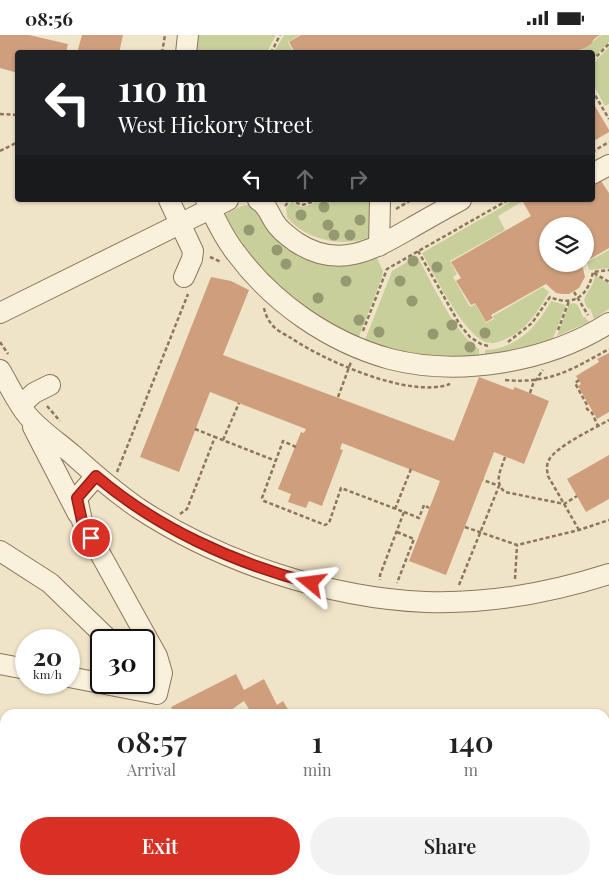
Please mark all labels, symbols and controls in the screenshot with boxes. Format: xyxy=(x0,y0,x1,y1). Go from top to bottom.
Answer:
text: 08:56 xyxy=(25,5,73,31)
text: 110 m xyxy=(118,64,207,111)
icon: left xyxy=(35,70,100,135)
text: West Hickory Street xyxy=(118,109,312,139)
icon: left xyxy=(238,165,266,193)
icon: ahead xyxy=(291,165,319,193)
icon: right xyxy=(344,165,372,193)
map controls xyxy=(539,217,594,272)
button: layers xyxy=(539,217,594,272)
pin xyxy=(70,517,112,559)
icon: arrive xyxy=(77,524,105,552)
position arrow xyxy=(284,556,336,608)
speed limit sign: 30 xyxy=(90,629,155,694)
text: 20 xyxy=(33,639,62,672)
text: km/h xyxy=(33,666,62,682)
text: 08:57 xyxy=(116,721,187,761)
text: 1 xyxy=(312,721,323,761)
text: 140 xyxy=(448,721,494,761)
text: Arrival xyxy=(127,759,176,780)
text: min xyxy=(303,759,332,780)
text: m xyxy=(464,759,478,780)
button: Exit xyxy=(20,817,300,875)
button: Share xyxy=(310,817,590,875)

